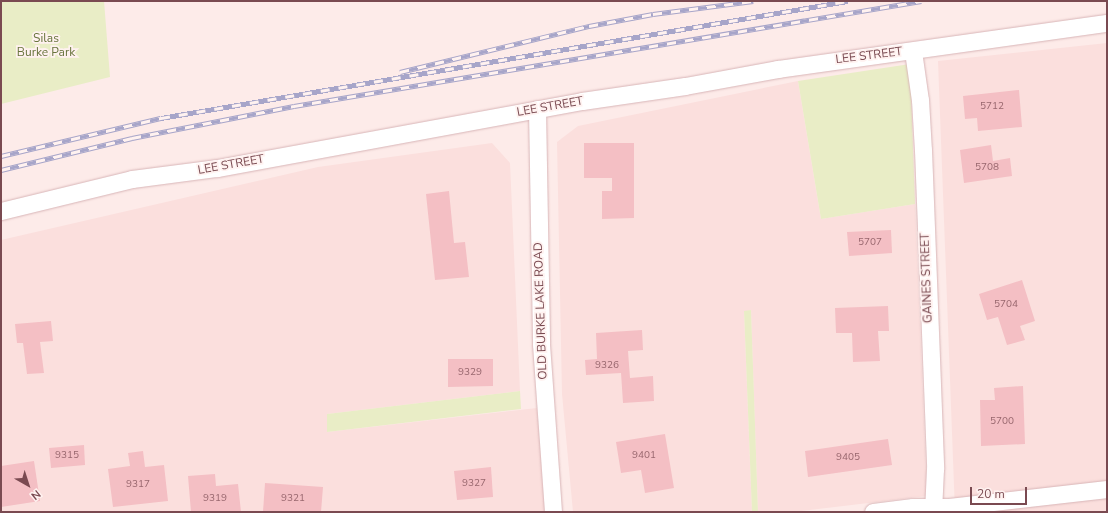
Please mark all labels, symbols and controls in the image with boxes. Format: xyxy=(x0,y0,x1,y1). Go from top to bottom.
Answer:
park label: Silas Burke Park xyxy=(17,32,75,60)
street label: LEE STREET xyxy=(835,45,903,67)
street label: LEE STREET xyxy=(516,94,584,120)
house number: 5712 xyxy=(980,101,1004,113)
street label: LEE STREET xyxy=(197,152,265,178)
house number: 5708 xyxy=(975,162,999,174)
street label: GAINES STREET xyxy=(918,233,936,323)
house number: 5707 xyxy=(858,237,882,249)
street label: OLD BURKE LAKE ROAD xyxy=(531,242,551,380)
house number: 5704 xyxy=(994,299,1018,311)
house number: 9326 xyxy=(595,360,619,372)
house number: 9329 xyxy=(458,367,482,379)
house number: 5700 xyxy=(990,416,1014,428)
house number: 9315 xyxy=(55,450,79,462)
house number: 9401 xyxy=(632,450,656,462)
house number: 9405 xyxy=(836,452,860,464)
north arrow xyxy=(8,465,48,505)
house number: 9327 xyxy=(462,478,486,490)
house number: 9317 xyxy=(126,479,150,491)
scale bar xyxy=(972,479,1029,505)
text: N xyxy=(28,486,44,503)
text: 20 m xyxy=(977,486,1005,502)
house number: 9319 xyxy=(203,493,227,505)
house number: 9321 xyxy=(281,493,305,505)

